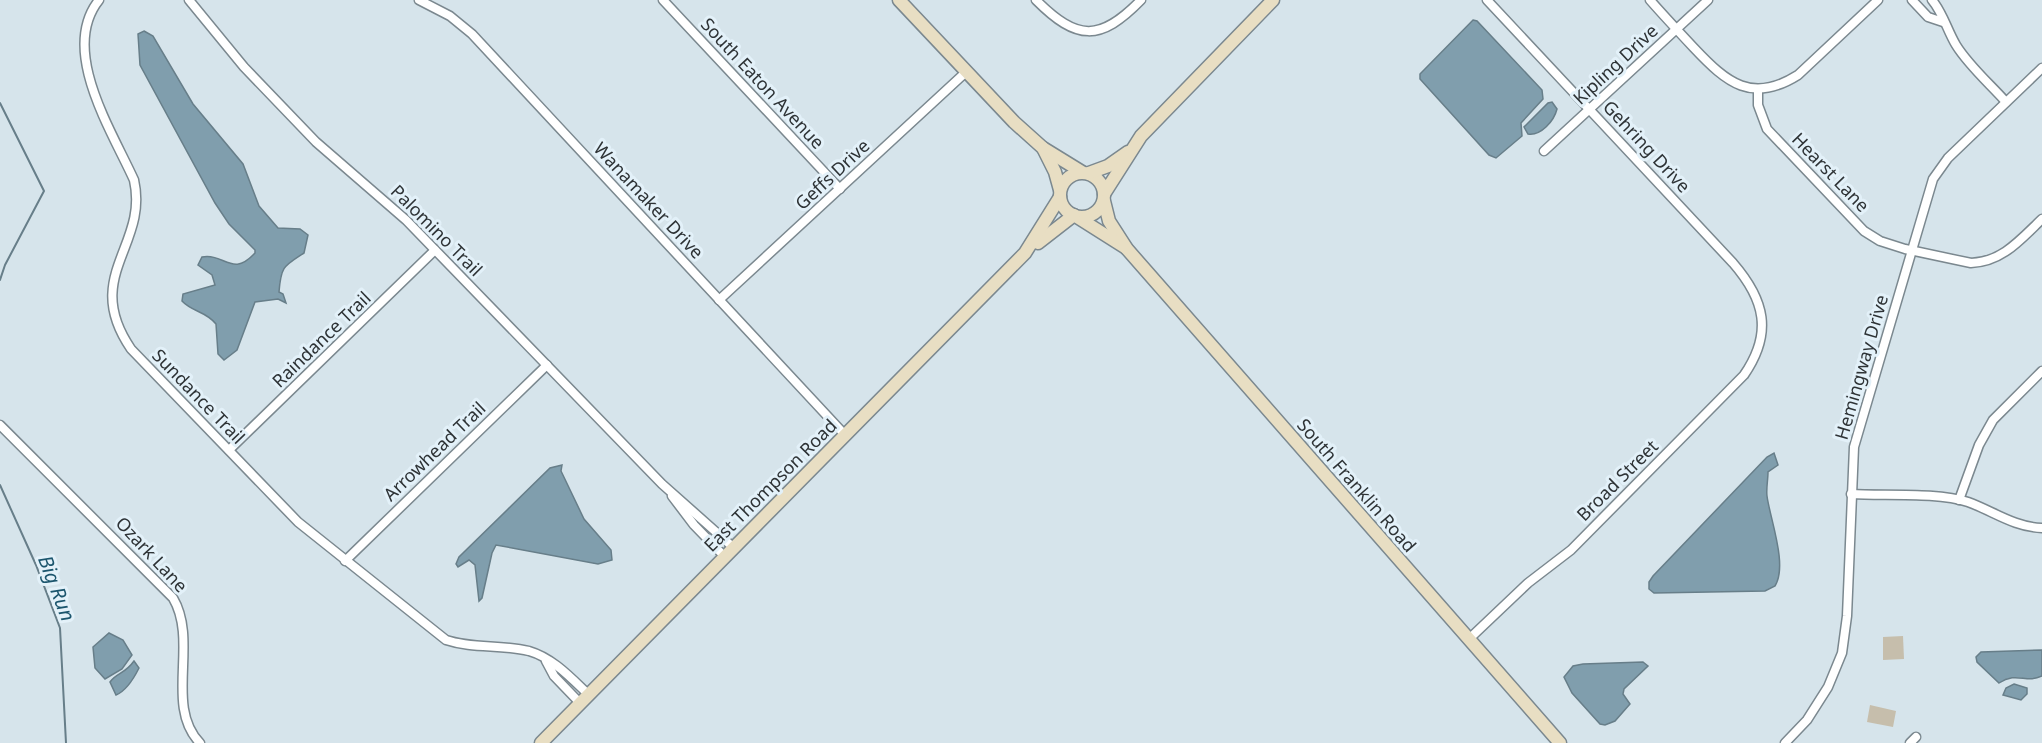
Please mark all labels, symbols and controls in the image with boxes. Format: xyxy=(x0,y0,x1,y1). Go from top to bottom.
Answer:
street label: South Eaton Avenue xyxy=(696,12,830,154)
street label: Kipling Drive xyxy=(1567,19,1663,109)
street label: Gehring Drive xyxy=(1598,95,1696,197)
street label: Hearst Lane xyxy=(1787,127,1875,217)
street label: Geffs Drive xyxy=(790,133,874,215)
street label: Wanamaker Drive xyxy=(589,137,709,263)
street label: Palomino Trail xyxy=(386,179,488,281)
street label: Raindance Trail xyxy=(266,286,376,392)
street label: Hemingway Drive xyxy=(1829,292,1893,442)
street label: Sundance Trail xyxy=(147,343,251,449)
street label: Arrowhead Trail xyxy=(378,396,490,506)
street label: East Thompson Road xyxy=(698,413,842,557)
street label: South Franklin Road xyxy=(1292,413,1422,557)
street label: Broad Street xyxy=(1571,434,1663,526)
street label: Ozark Lane xyxy=(111,511,193,597)
water label: Big Run xyxy=(32,551,82,625)

